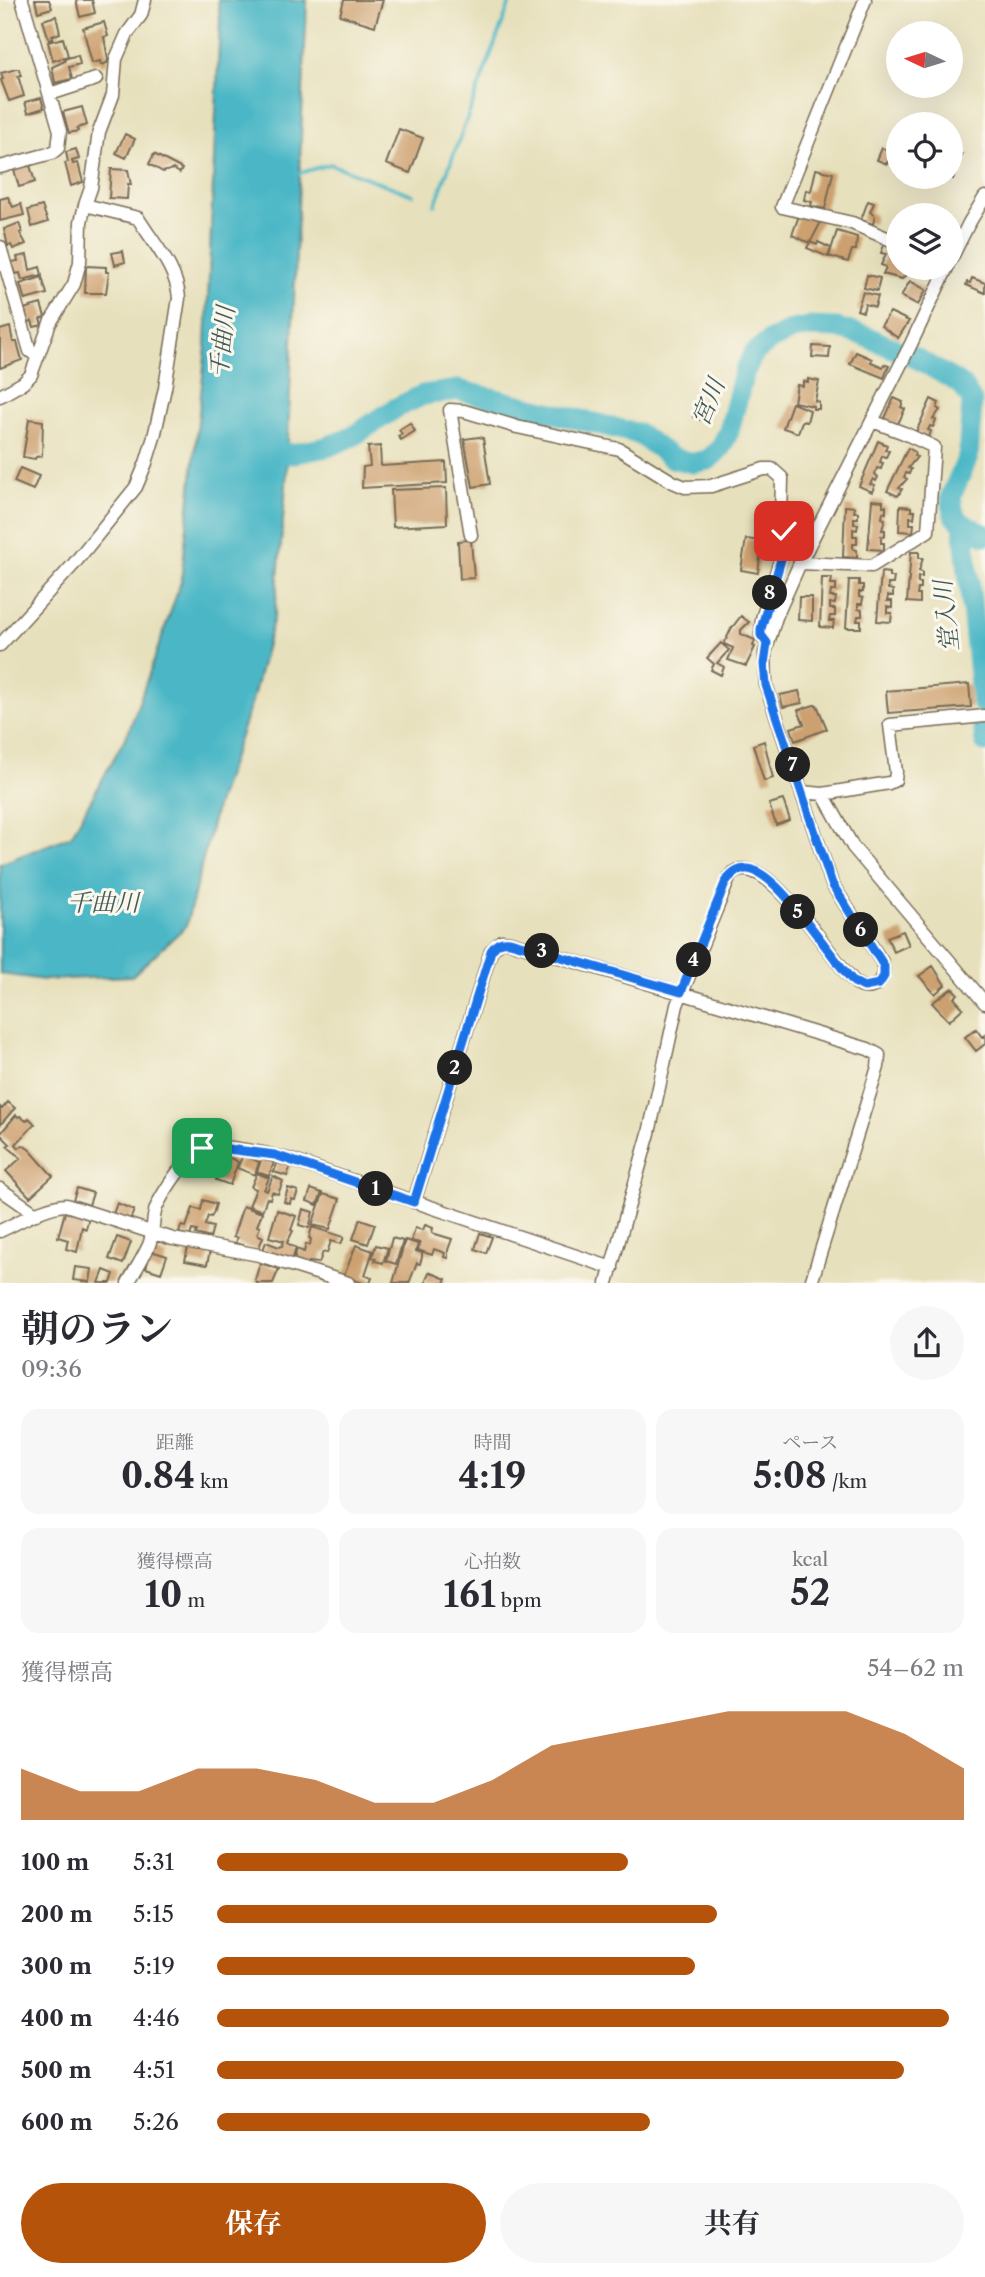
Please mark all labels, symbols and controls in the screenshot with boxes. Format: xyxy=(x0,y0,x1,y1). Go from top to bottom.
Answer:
north arrow xyxy=(886,21,962,98)
map controls xyxy=(886,21,963,280)
button: locate xyxy=(886,112,963,189)
button: layers xyxy=(886,203,963,280)
water label: 千曲川 xyxy=(204,302,240,379)
water label: 宮川 xyxy=(686,372,732,430)
pin xyxy=(754,501,814,561)
icon: check xyxy=(765,512,803,550)
pin: 8 xyxy=(752,576,788,610)
water label: 堂入川 xyxy=(928,576,964,653)
text: 8 xyxy=(764,581,775,604)
pin: 7 xyxy=(776,748,810,782)
text: 7 xyxy=(788,753,797,776)
water label: 千曲川 xyxy=(67,888,142,917)
pin: 5 xyxy=(780,894,816,930)
text: 5 xyxy=(792,900,803,923)
pin: 6 xyxy=(844,912,878,948)
text: 6 xyxy=(855,918,866,941)
pin: 3 xyxy=(524,934,560,968)
text: 3 xyxy=(536,939,547,962)
pin: 4 xyxy=(676,942,712,978)
text: 4 xyxy=(688,948,699,971)
pin: 2 xyxy=(438,1050,472,1086)
text: 2 xyxy=(449,1056,460,1079)
pin xyxy=(172,1118,232,1178)
icon: arrive xyxy=(183,1129,221,1167)
pin: 1 xyxy=(358,1172,394,1206)
text: 1 xyxy=(371,1177,380,1200)
text: 朝のラン xyxy=(21,1305,173,1352)
button: share xyxy=(890,1306,964,1380)
text: 09:36 xyxy=(21,1355,82,1383)
text: 距離 xyxy=(156,1431,194,1454)
text: 時間 xyxy=(473,1431,512,1454)
text: ペース xyxy=(782,1431,838,1454)
text: 0.84 xyxy=(121,1454,195,1497)
text: 4:19 xyxy=(459,1454,526,1497)
text: 5:08 xyxy=(753,1454,827,1497)
text: km xyxy=(195,1470,229,1493)
text: /km xyxy=(827,1470,867,1493)
text: kcal xyxy=(792,1548,828,1571)
text: 獲得標高 xyxy=(137,1550,213,1573)
text: 心拍数 xyxy=(464,1550,521,1573)
text: 52 xyxy=(790,1571,830,1614)
text: 10 xyxy=(145,1573,182,1616)
text: 161 xyxy=(443,1573,496,1616)
text: m xyxy=(182,1589,205,1612)
text: bpm xyxy=(496,1589,542,1612)
text: 54–62 m xyxy=(867,1654,964,1682)
text: 獲得標高 xyxy=(21,1658,113,1686)
text: 100 m xyxy=(21,1848,89,1876)
text: 5:31 xyxy=(133,1848,174,1876)
text: 200 m xyxy=(21,1900,93,1928)
text: 5:15 xyxy=(133,1900,174,1928)
text: 300 m xyxy=(21,1952,92,1980)
text: 5:19 xyxy=(133,1952,175,1980)
text: 400 m xyxy=(21,2004,93,2032)
text: 4:46 xyxy=(133,2004,180,2032)
text: 500 m xyxy=(21,2056,92,2084)
text: 4:51 xyxy=(133,2056,175,2084)
text: 600 m xyxy=(21,2108,93,2136)
text: 5:26 xyxy=(133,2108,179,2136)
button: 保存 xyxy=(21,2183,486,2263)
button: 共有 xyxy=(500,2183,964,2263)

